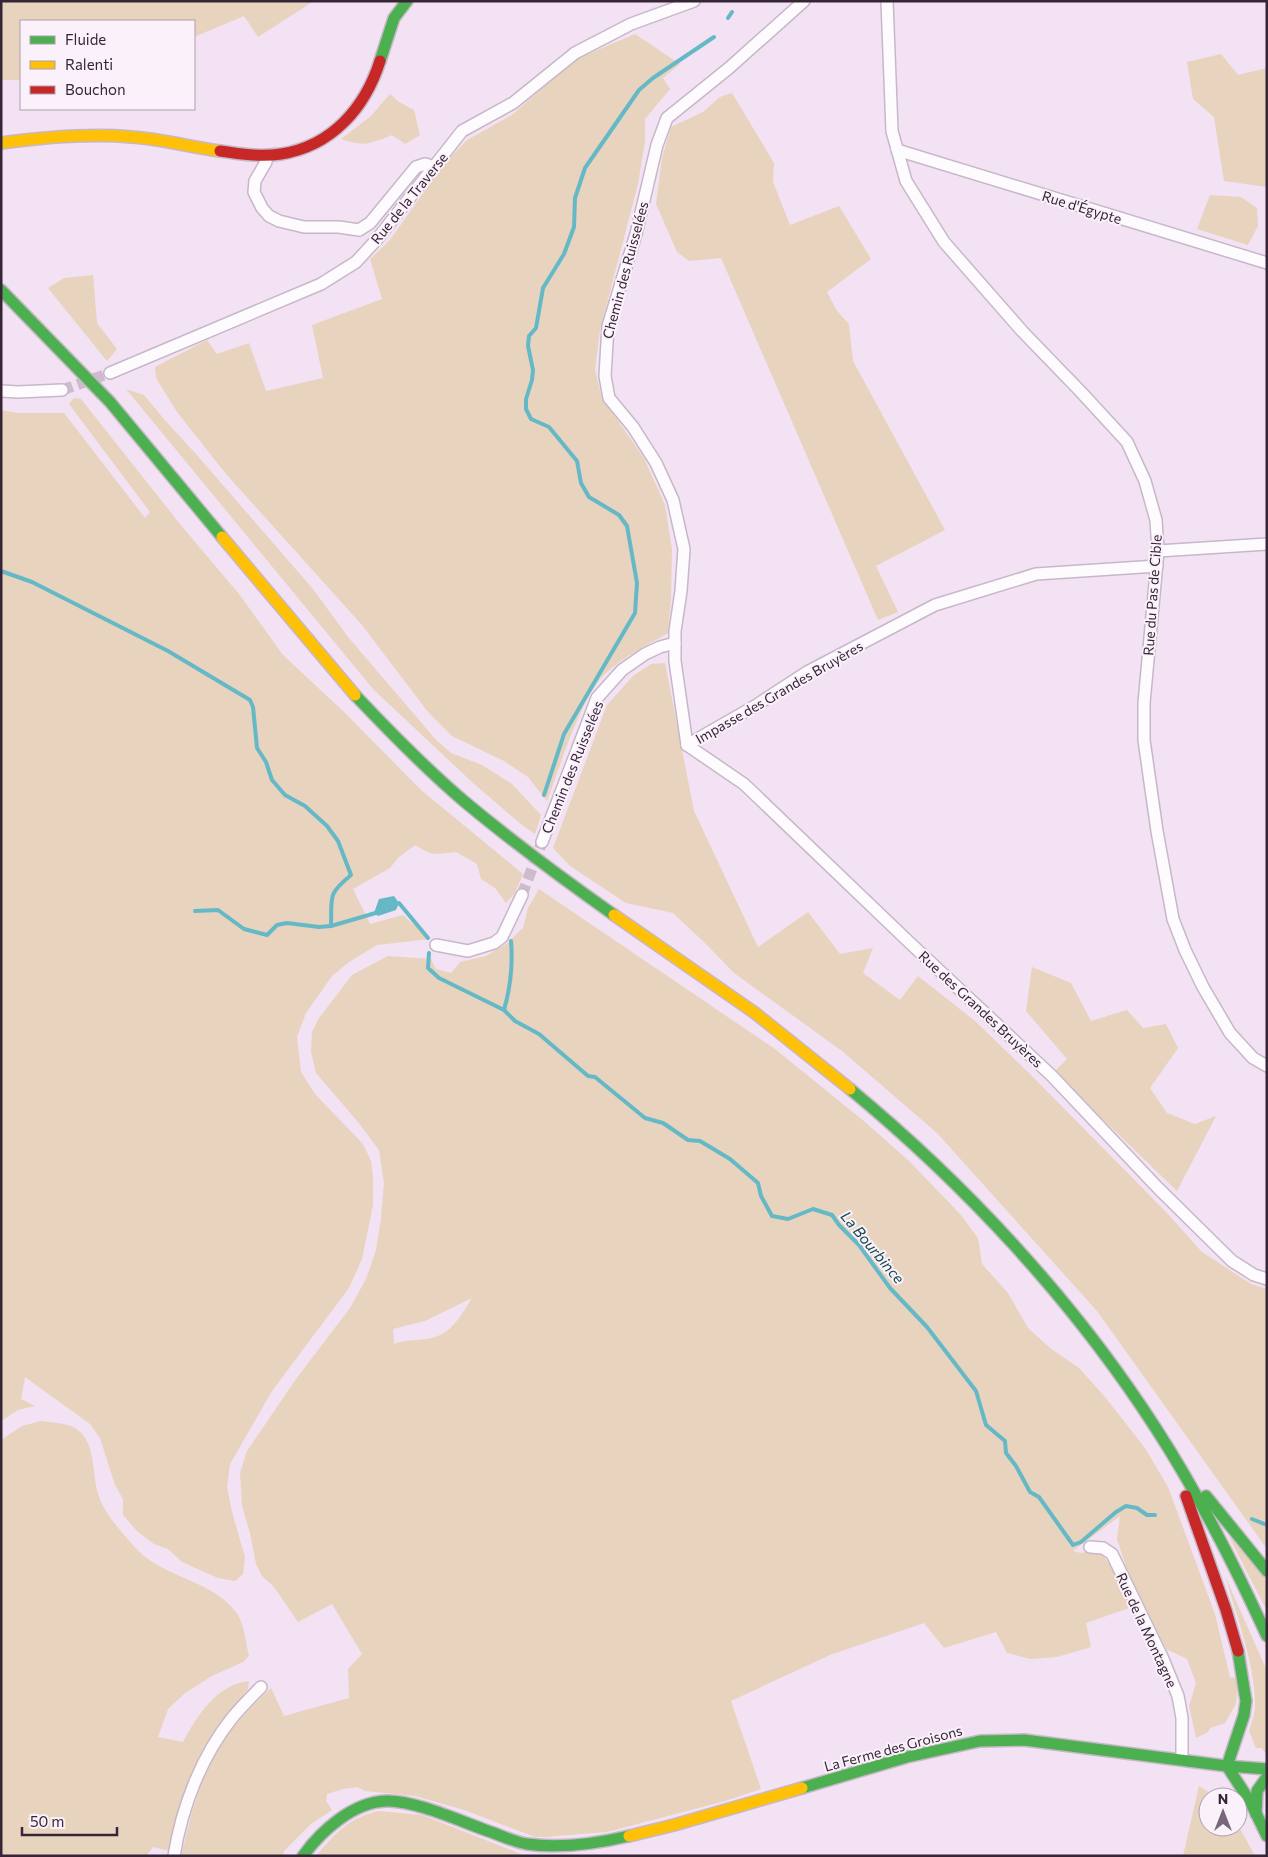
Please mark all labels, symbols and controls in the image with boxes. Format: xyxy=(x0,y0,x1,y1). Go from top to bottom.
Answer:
legend xyxy=(20,20,195,110)
text: Fluide xyxy=(65,30,106,48)
text: Ralenti xyxy=(65,55,113,73)
text: Bouchon xyxy=(65,80,126,98)
street label: Rue de la Traverse xyxy=(367,149,451,247)
street label: Rue d'Égypte xyxy=(1040,187,1124,227)
street label: Chemin des Ruisselées xyxy=(598,199,652,341)
street label: Rue du Pas de Cible xyxy=(1139,534,1165,656)
street label: Impasse des Grandes Bruyères xyxy=(692,637,866,747)
street label: Chemin des Ruisselées xyxy=(538,698,606,836)
street label: Rue des Grandes Bruyères xyxy=(916,947,1046,1071)
water label: La Bourbince xyxy=(838,1207,909,1287)
street label: Rue de la Montagne xyxy=(1113,1570,1181,1690)
street label: La Ferme des Groisons xyxy=(822,1721,964,1775)
north arrow xyxy=(1198,1787,1248,1837)
text: N xyxy=(1218,1790,1228,1807)
scale bar xyxy=(22,1804,118,1836)
text: 50 m xyxy=(30,1812,64,1830)

